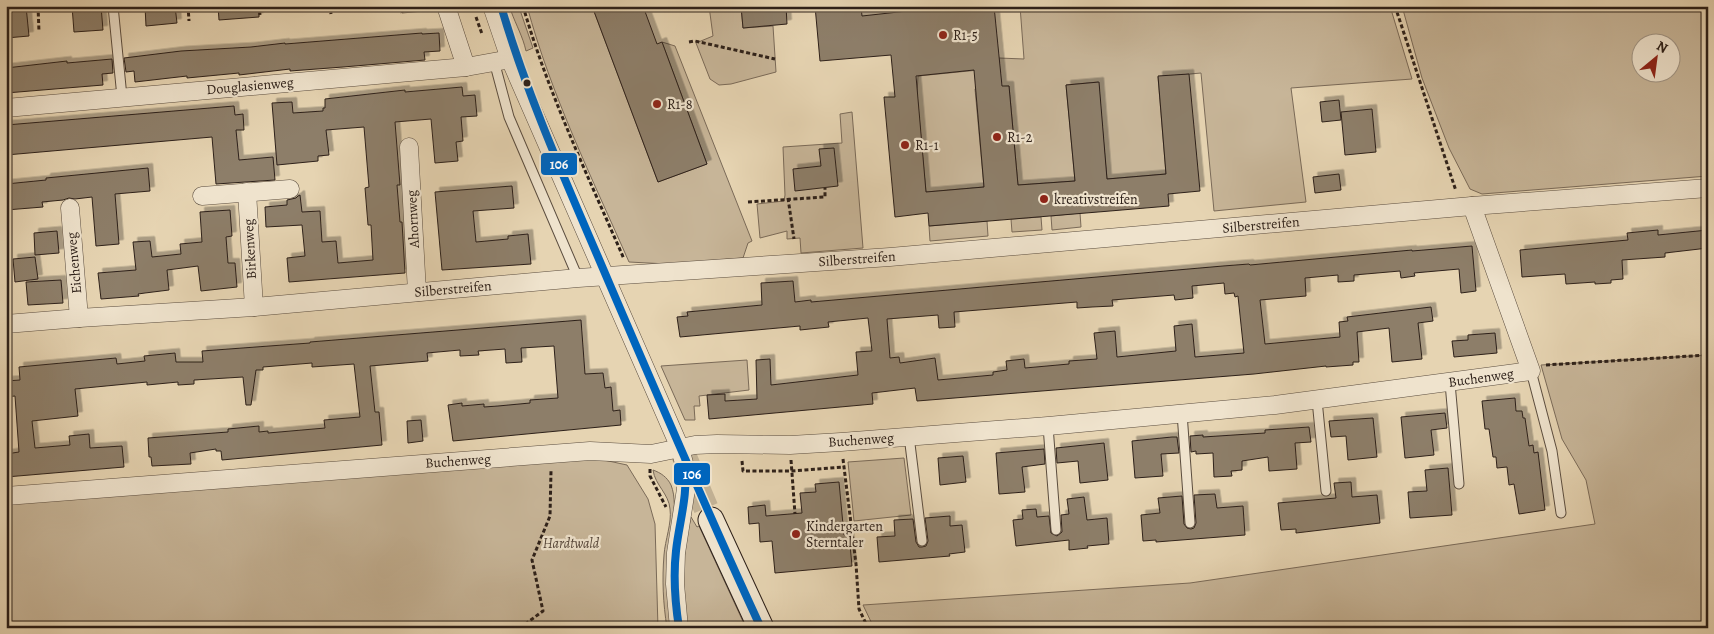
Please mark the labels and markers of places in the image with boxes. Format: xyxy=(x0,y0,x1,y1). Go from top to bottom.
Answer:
place label: R1-5 xyxy=(953,26,978,45)
marker: R1-5 xyxy=(937,29,949,41)
unlabelled marker xyxy=(522,78,532,88)
place label: R1-8 xyxy=(667,95,693,114)
marker: R1-8 xyxy=(651,98,663,110)
place label: R1-2 xyxy=(1007,128,1033,147)
marker: R1-2 xyxy=(991,131,1003,143)
place label: R1-1 xyxy=(915,136,939,155)
marker: R1-1 xyxy=(899,139,911,151)
place label: kreativstreifen xyxy=(1054,190,1138,209)
marker: kreativstreifen xyxy=(1038,193,1050,205)
place label: Kindergarten Sterntaler xyxy=(806,517,883,552)
marker: Kindergarten Sterntaler xyxy=(790,528,802,540)

